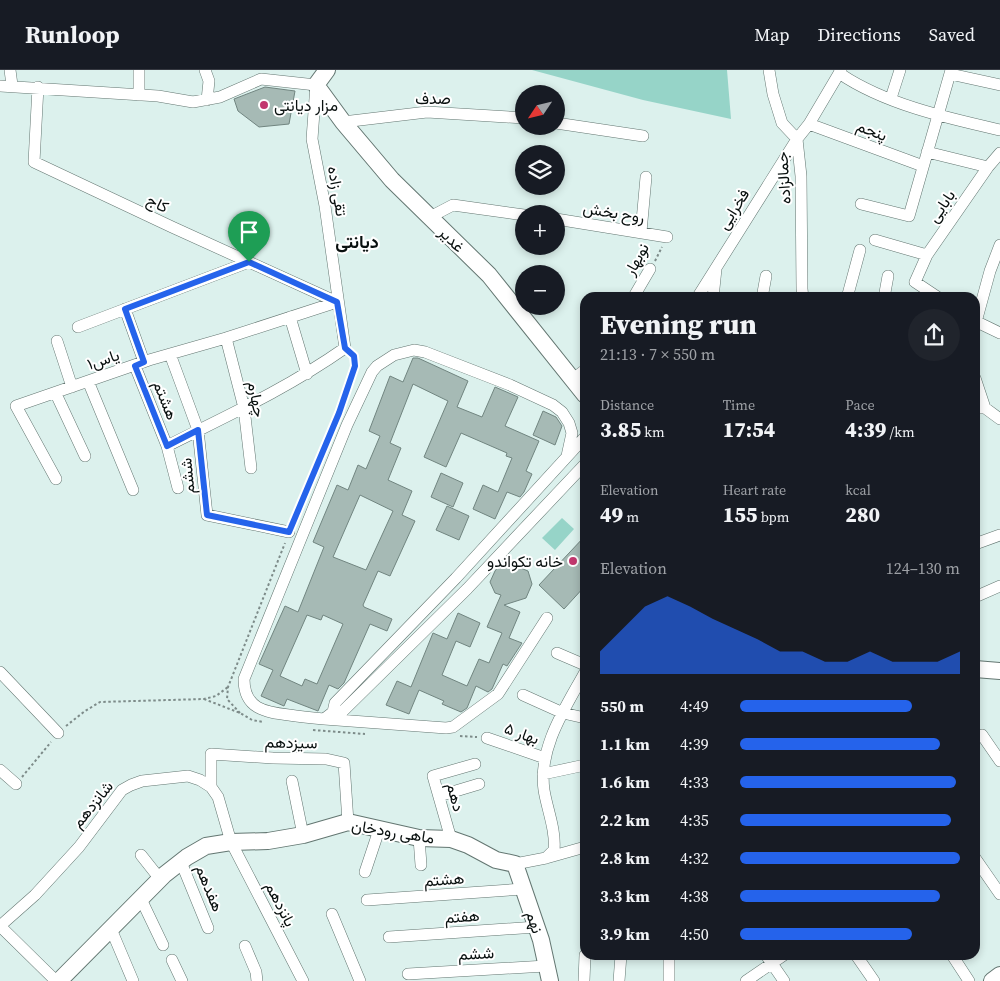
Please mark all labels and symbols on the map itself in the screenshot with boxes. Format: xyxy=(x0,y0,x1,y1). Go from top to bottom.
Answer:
north arrow xyxy=(515,85,565,135)
street label: صدف xyxy=(415,87,451,109)
place label: مزار دیانتی xyxy=(274,94,338,116)
marker: مزار دیانتی xyxy=(258,99,270,111)
street label: پنجم xyxy=(853,114,891,147)
street label: جمالزاده xyxy=(770,151,796,205)
street label: تقی زاده xyxy=(323,164,353,218)
street label: فخرایی xyxy=(712,184,754,234)
street label: بابایی xyxy=(922,185,960,227)
street label: کاج xyxy=(143,188,173,219)
street label: روح بخش xyxy=(581,196,646,229)
pin xyxy=(228,211,270,262)
street label: غدیر xyxy=(433,220,470,257)
district label: دیانتی xyxy=(335,229,379,254)
street label: نوبهار xyxy=(618,239,654,280)
street label: یاس۱ xyxy=(84,343,122,375)
street label: هشتم xyxy=(148,377,184,423)
street label: چهارم xyxy=(242,379,271,420)
street label: ششم xyxy=(174,457,200,495)
place label: خانه تکواندو xyxy=(487,550,563,572)
marker: خانه تکواندو xyxy=(567,555,579,567)
street label: بهار ۵ xyxy=(502,717,542,749)
street label: سیزدهم xyxy=(264,731,318,753)
street label: شانزدهم xyxy=(66,776,118,832)
street label: دهم xyxy=(442,780,470,814)
street label: ماهی رودخان xyxy=(350,814,436,848)
street label: هفدهم xyxy=(191,861,229,915)
street label: هشتم xyxy=(423,867,465,891)
street label: پانزدهم xyxy=(260,878,302,931)
street label: هفتم xyxy=(444,904,480,928)
street label: نهم xyxy=(521,908,549,936)
street label: ششم xyxy=(457,941,495,965)

